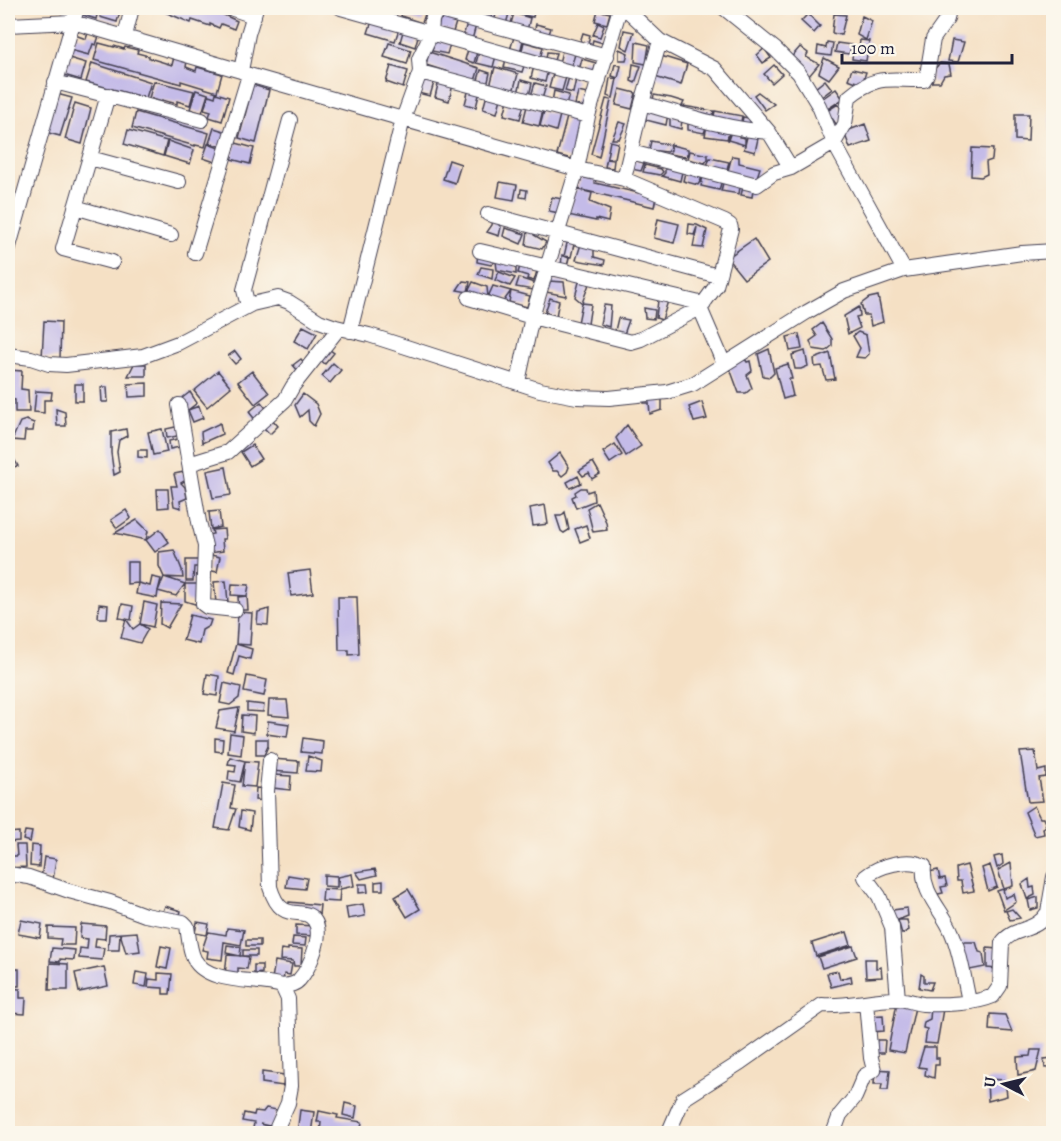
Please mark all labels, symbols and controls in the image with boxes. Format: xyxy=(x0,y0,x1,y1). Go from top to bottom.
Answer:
scale bar xyxy=(842,27,1012,65)
text: 100 m xyxy=(851,36,895,60)
north arrow xyxy=(974,1054,1034,1114)
text: U xyxy=(979,1075,1002,1089)

